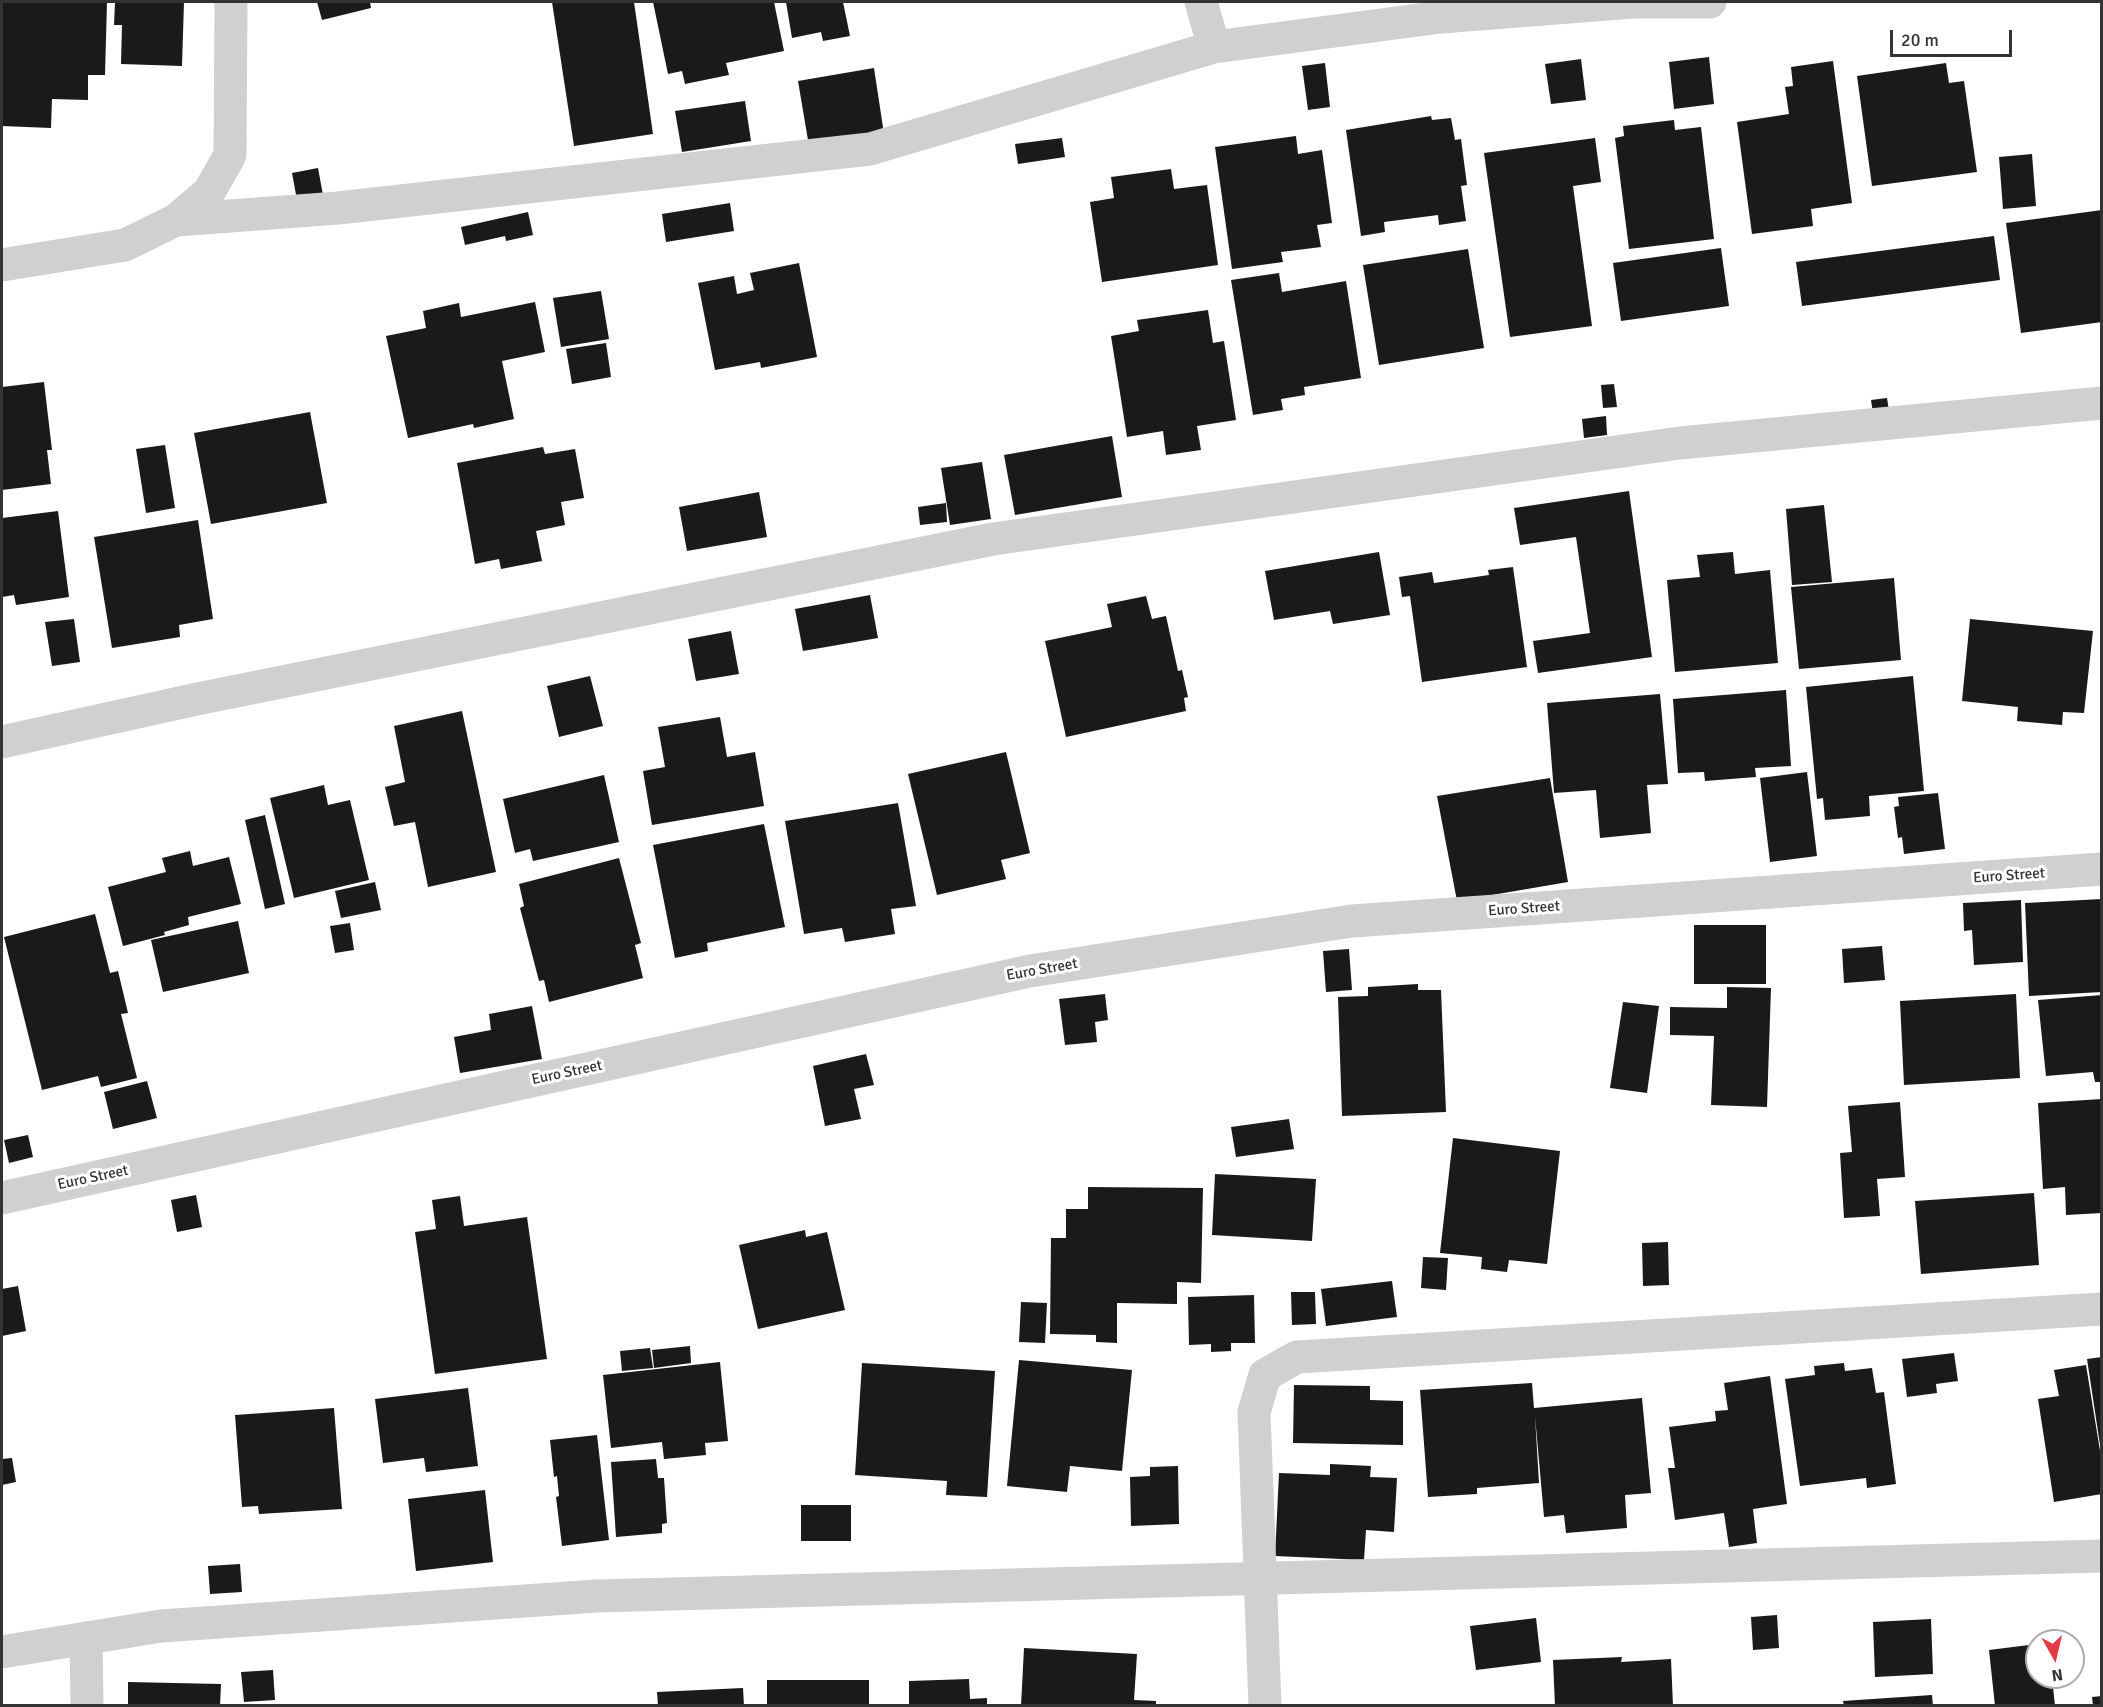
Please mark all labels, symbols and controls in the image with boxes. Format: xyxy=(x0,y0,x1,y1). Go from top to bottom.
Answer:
scale bar xyxy=(1893,18,2014,56)
text: 20 m xyxy=(1901,29,1939,51)
street label: Euro Street xyxy=(1972,865,2046,887)
street label: Euro Street xyxy=(1487,898,1561,920)
street label: Euro Street xyxy=(1005,955,1079,985)
street label: Euro Street xyxy=(530,1057,604,1089)
street label: Euro Street xyxy=(56,1162,130,1194)
north arrow xyxy=(2025,1629,2085,1689)
text: N xyxy=(2050,1664,2064,1686)

